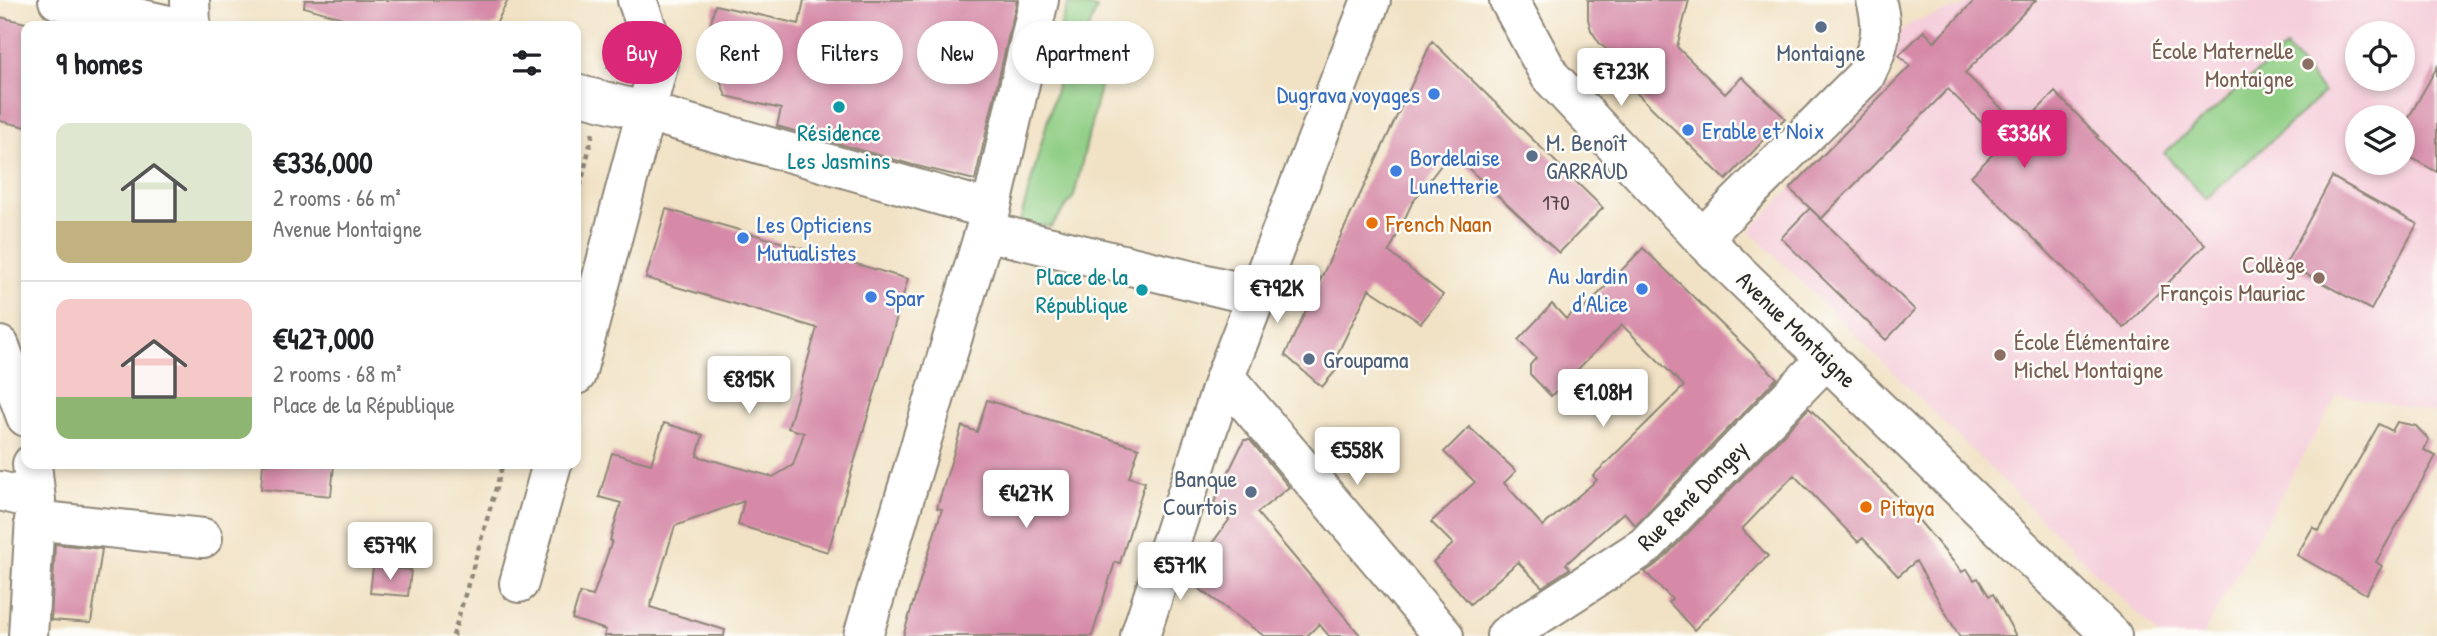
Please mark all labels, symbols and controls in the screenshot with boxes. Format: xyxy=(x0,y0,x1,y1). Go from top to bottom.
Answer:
marker: Montaigne xyxy=(1813,19,1829,35)
chip: Buy xyxy=(602,21,682,84)
chip: Rent xyxy=(696,21,783,84)
chip: Filters xyxy=(797,21,903,84)
chip: New xyxy=(917,21,998,84)
chip: Apartment xyxy=(1012,21,1154,84)
map controls xyxy=(2345,21,2415,175)
button: locate xyxy=(2345,21,2415,91)
place label: École Maternelle Montaigne xyxy=(2152,34,2294,94)
place label: Montaigne xyxy=(1777,36,1866,68)
text: 9 homes xyxy=(56,43,143,83)
icon: filters xyxy=(508,44,546,82)
pin: €723K xyxy=(1572,48,1670,108)
text: €723K xyxy=(1593,55,1649,86)
marker: École Maternelle Montaigne xyxy=(2300,56,2316,72)
place label: Dugrava voyages xyxy=(1277,78,1420,110)
marker: Dugrava voyages xyxy=(1426,86,1442,102)
marker: Résidence Les Jasmins xyxy=(831,99,847,115)
button: layers xyxy=(2345,105,2415,175)
pin: €336K xyxy=(1975,110,2073,170)
place label: Erable et Noix xyxy=(1702,114,1825,146)
place label: Résidence Les Jasmins xyxy=(788,116,890,176)
text: €336K xyxy=(1998,117,2050,148)
marker: Erable et Noix xyxy=(1680,122,1696,138)
place label: M. Benoît GARRAUD xyxy=(1546,126,1628,186)
place label: Bordelaise Lunetterie xyxy=(1410,141,1500,201)
text: €336,000 xyxy=(273,142,373,182)
marker: M. Benoît GARRAUD xyxy=(1524,148,1540,164)
icon: home xyxy=(112,151,196,235)
marker: Bordelaise Lunetterie xyxy=(1388,163,1404,179)
text: 2 rooms · 66 m² xyxy=(273,182,401,213)
house number: 170 xyxy=(1542,188,1570,217)
place label: French Naan xyxy=(1385,207,1492,239)
place label: Les Opticiens Mutualistes xyxy=(757,208,872,268)
text: Avenue Montaigne xyxy=(273,213,422,244)
marker: French Naan xyxy=(1364,215,1380,231)
marker: Les Opticiens Mutualistes xyxy=(735,230,751,246)
place label: Collège François Mauriac xyxy=(2160,248,2306,308)
place label: Au Jardin d'Alice xyxy=(1548,259,1628,319)
place label: Place de la République xyxy=(1036,260,1128,320)
street label: Avenue Montaigne xyxy=(1730,264,1864,395)
pin: €792K xyxy=(1228,266,1326,325)
marker: Collège François Mauriac xyxy=(2311,270,2327,286)
text: €792K xyxy=(1250,272,1304,303)
place label: Spar xyxy=(885,281,925,313)
marker: Au Jardin d'Alice xyxy=(1634,281,1650,297)
marker: Place de la République xyxy=(1134,282,1150,298)
marker: Spar xyxy=(863,289,879,305)
text: €427,000 xyxy=(273,318,374,358)
place label: École Élémentaire Michel Montaigne xyxy=(2014,325,2171,385)
icon: home xyxy=(112,327,196,411)
place label: Groupama xyxy=(1323,343,1408,375)
marker: École Élémentaire Michel Montaigne xyxy=(1992,347,2008,363)
marker: Groupama xyxy=(1301,351,1317,367)
pin: €815K xyxy=(700,356,798,416)
text: 2 rooms · 68 m² xyxy=(273,358,401,389)
text: €815K xyxy=(723,363,775,394)
pin: €1.08M xyxy=(1546,370,1660,429)
text: €1.08M xyxy=(1574,376,1632,407)
text: Place de la République xyxy=(273,389,455,420)
pin: €558K xyxy=(1308,428,1406,487)
street label: Rue René Dongey xyxy=(1630,433,1754,557)
text: €558K xyxy=(1331,434,1383,465)
place label: Banque Courtois xyxy=(1163,462,1237,522)
pin: €427K xyxy=(977,470,1075,530)
text: €427K xyxy=(999,477,1053,508)
marker: Banque Courtois xyxy=(1243,484,1259,500)
place label: Pitaya xyxy=(1880,491,1934,523)
marker: Pitaya xyxy=(1858,499,1874,515)
pin: €579K xyxy=(341,522,439,582)
text: €579K xyxy=(364,529,416,560)
pin: €571K xyxy=(1131,542,1229,602)
text: €571K xyxy=(1154,549,1206,580)

